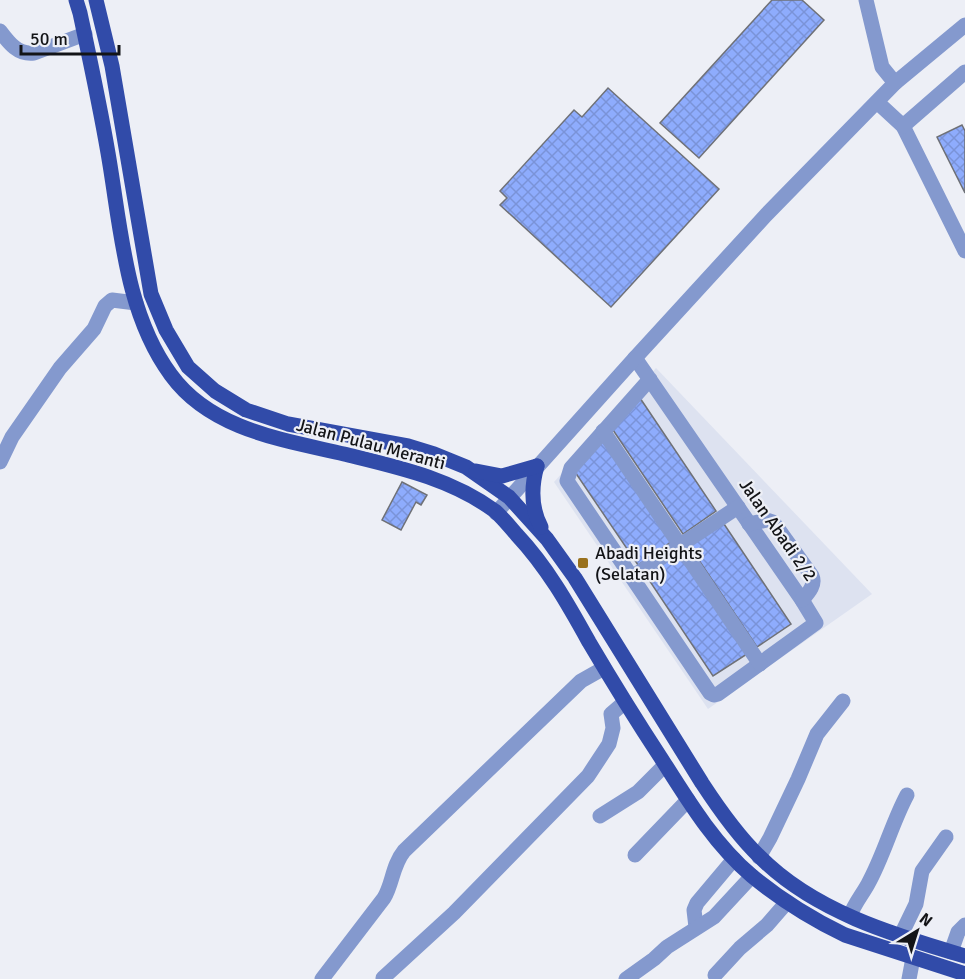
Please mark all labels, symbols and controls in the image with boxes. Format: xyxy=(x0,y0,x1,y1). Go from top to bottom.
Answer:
scale bar xyxy=(21,18,118,56)
text: 50 m xyxy=(30,28,68,50)
street label: Jalan Pulau Meranti xyxy=(294,414,448,474)
street label: Jalan Abadi 2/2 xyxy=(735,475,821,585)
place label: Abadi Heights (Selatan) xyxy=(595,542,703,585)
marker: Abadi Heights (Selatan) xyxy=(576,556,590,570)
north arrow xyxy=(887,901,947,961)
text: N xyxy=(915,909,936,931)

